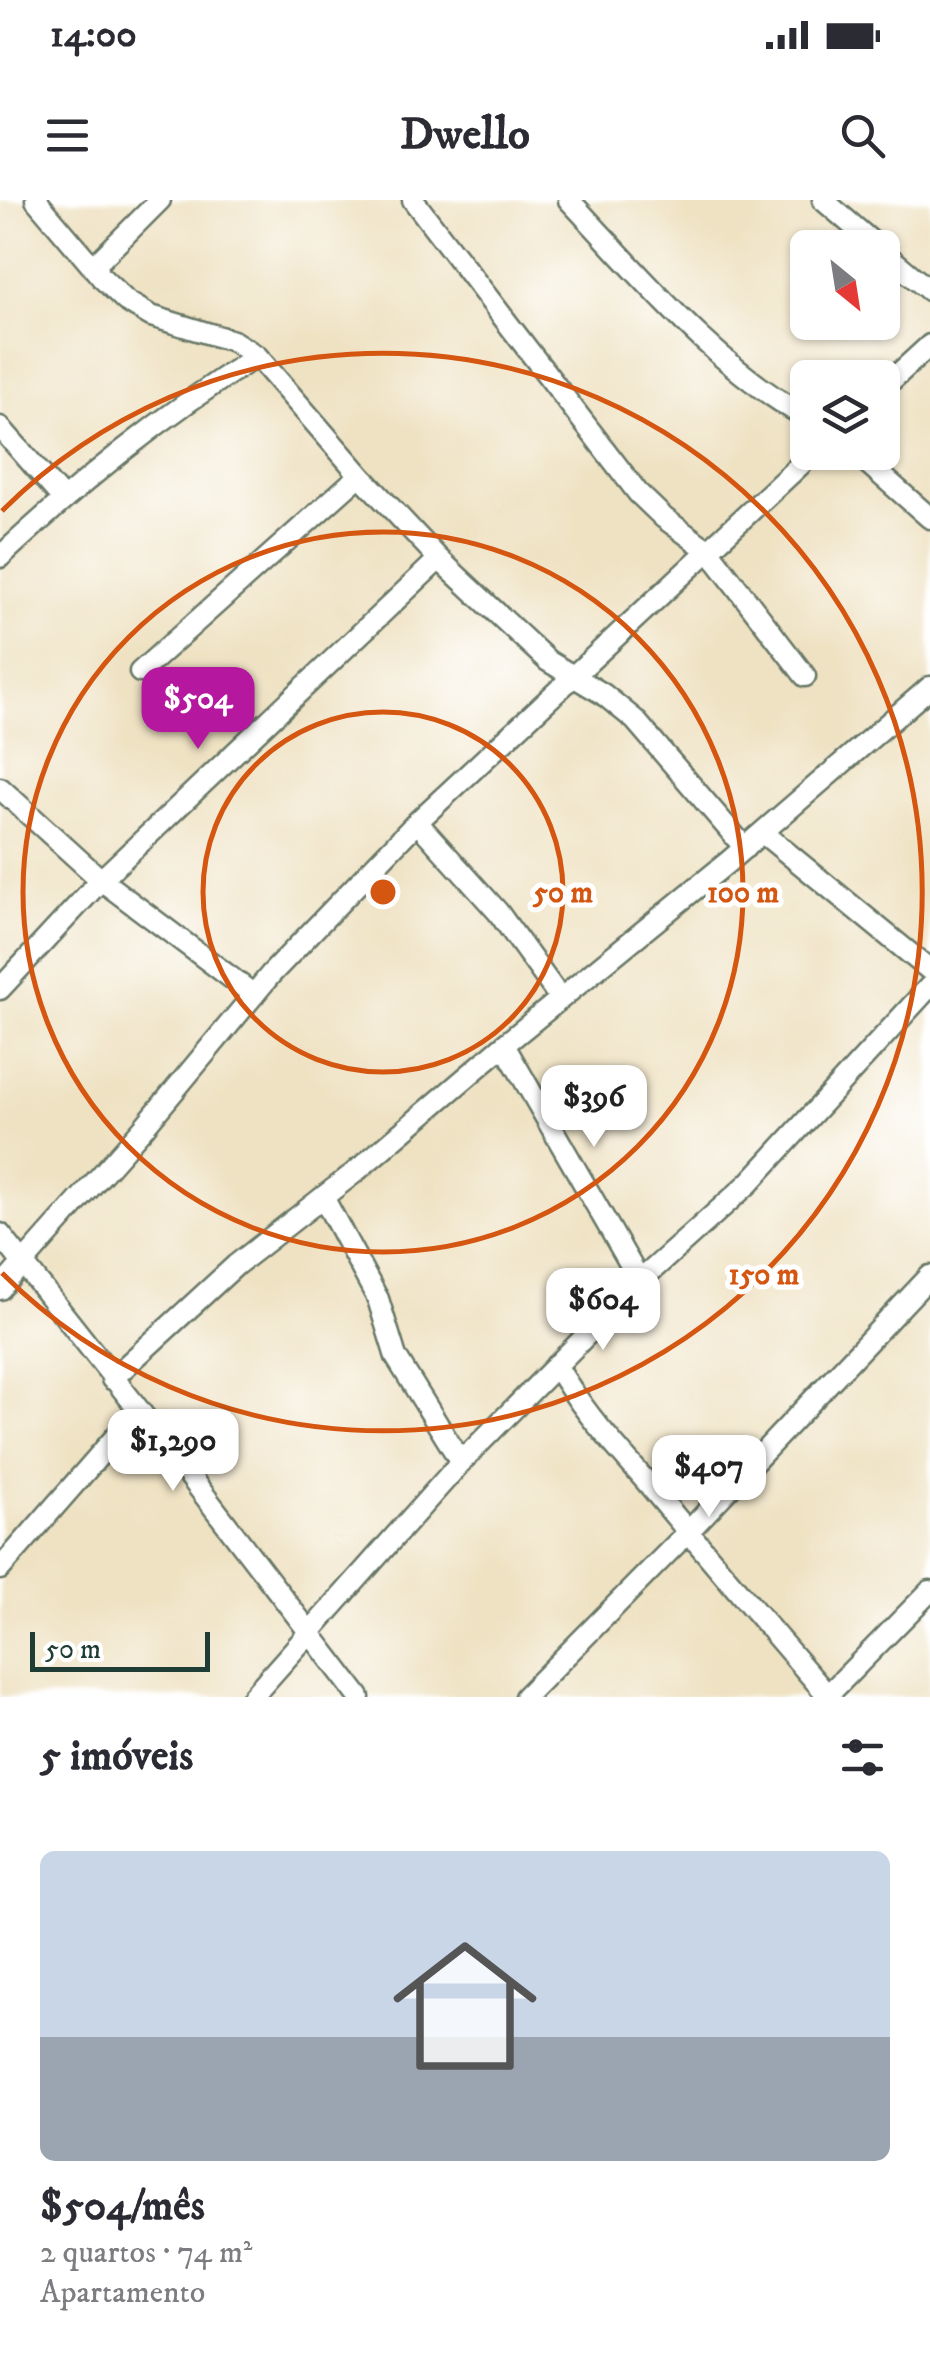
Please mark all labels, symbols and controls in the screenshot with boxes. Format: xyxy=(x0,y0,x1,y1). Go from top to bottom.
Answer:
text: 14:00 xyxy=(50,11,137,59)
text: Dwello xyxy=(400,107,530,163)
icon: menu xyxy=(40,108,95,163)
icon: search xyxy=(835,108,890,163)
north arrow xyxy=(790,230,900,340)
map controls xyxy=(790,230,900,470)
button: layers xyxy=(790,360,900,470)
pin: $504 xyxy=(139,667,257,752)
text: $504 xyxy=(164,679,232,719)
centre of rings xyxy=(365,874,401,910)
text: 50 m xyxy=(532,875,593,912)
text: 100 m xyxy=(707,875,780,912)
pin: $396 xyxy=(535,1065,653,1150)
text: $396 xyxy=(563,1077,625,1117)
text: 150 m xyxy=(729,1257,800,1294)
pin: $604 xyxy=(544,1268,662,1353)
text: $604 xyxy=(568,1280,638,1320)
pin: $1,290 xyxy=(92,1409,254,1494)
text: $1,290 xyxy=(130,1421,216,1461)
pin: $407 xyxy=(650,1435,768,1520)
text: $407 xyxy=(674,1447,744,1487)
scale bar xyxy=(30,1627,210,1672)
text: 50 m xyxy=(45,1632,101,1667)
icon: filters xyxy=(835,1730,890,1785)
text: 5 imóveis xyxy=(40,1731,193,1783)
icon: home xyxy=(375,1916,555,2096)
text: $504/mês xyxy=(40,2181,205,2233)
text: 2 quartos · 74 m² xyxy=(40,2233,252,2273)
text: Apartamento xyxy=(40,2273,205,2313)

